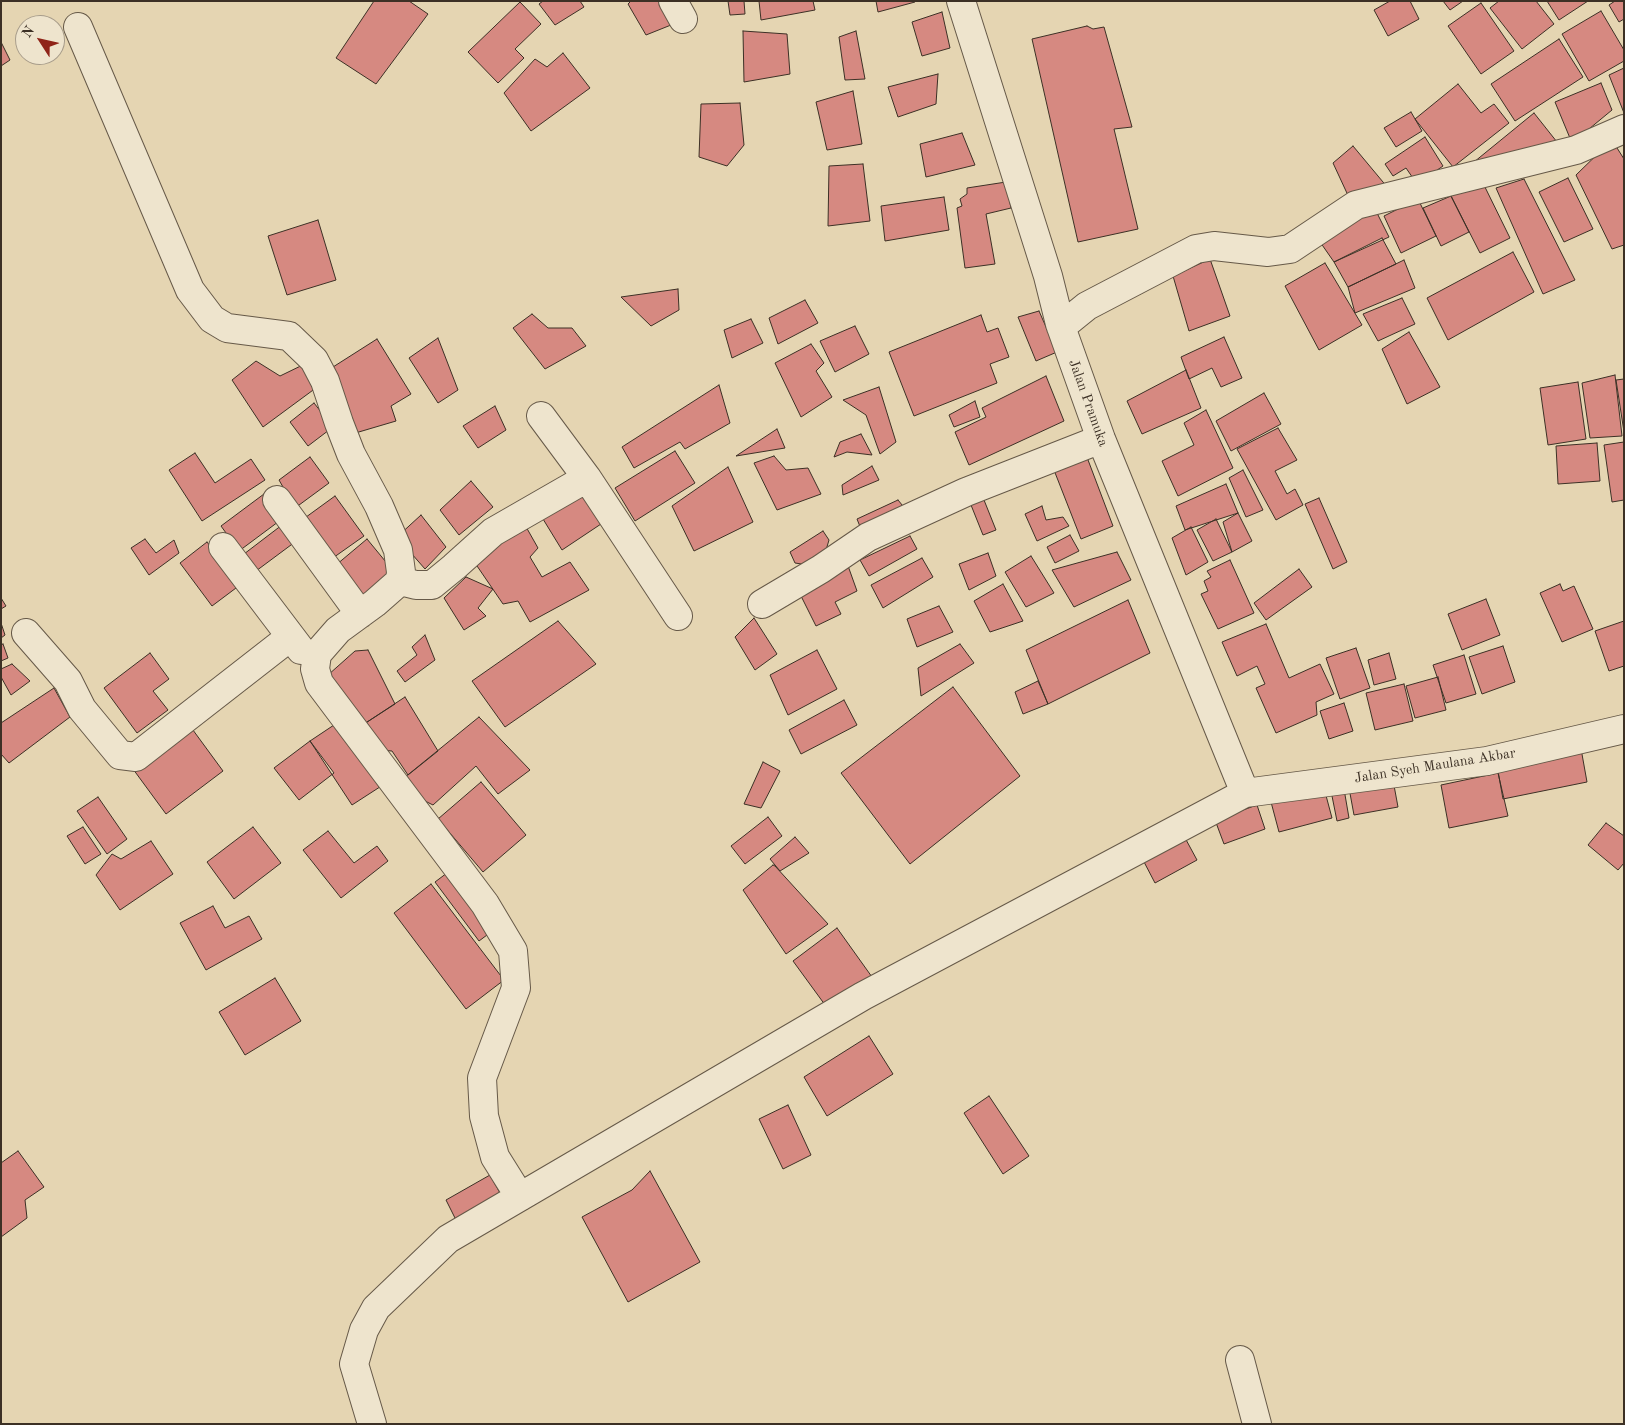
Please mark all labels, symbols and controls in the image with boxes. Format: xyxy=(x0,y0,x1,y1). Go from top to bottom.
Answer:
north arrow xyxy=(15,15,65,65)
text: N xyxy=(20,24,37,40)
street label: Jalan Pramuka xyxy=(1064,357,1112,449)
street label: Jalan Syeh Maulana Akbar xyxy=(1353,745,1517,787)

